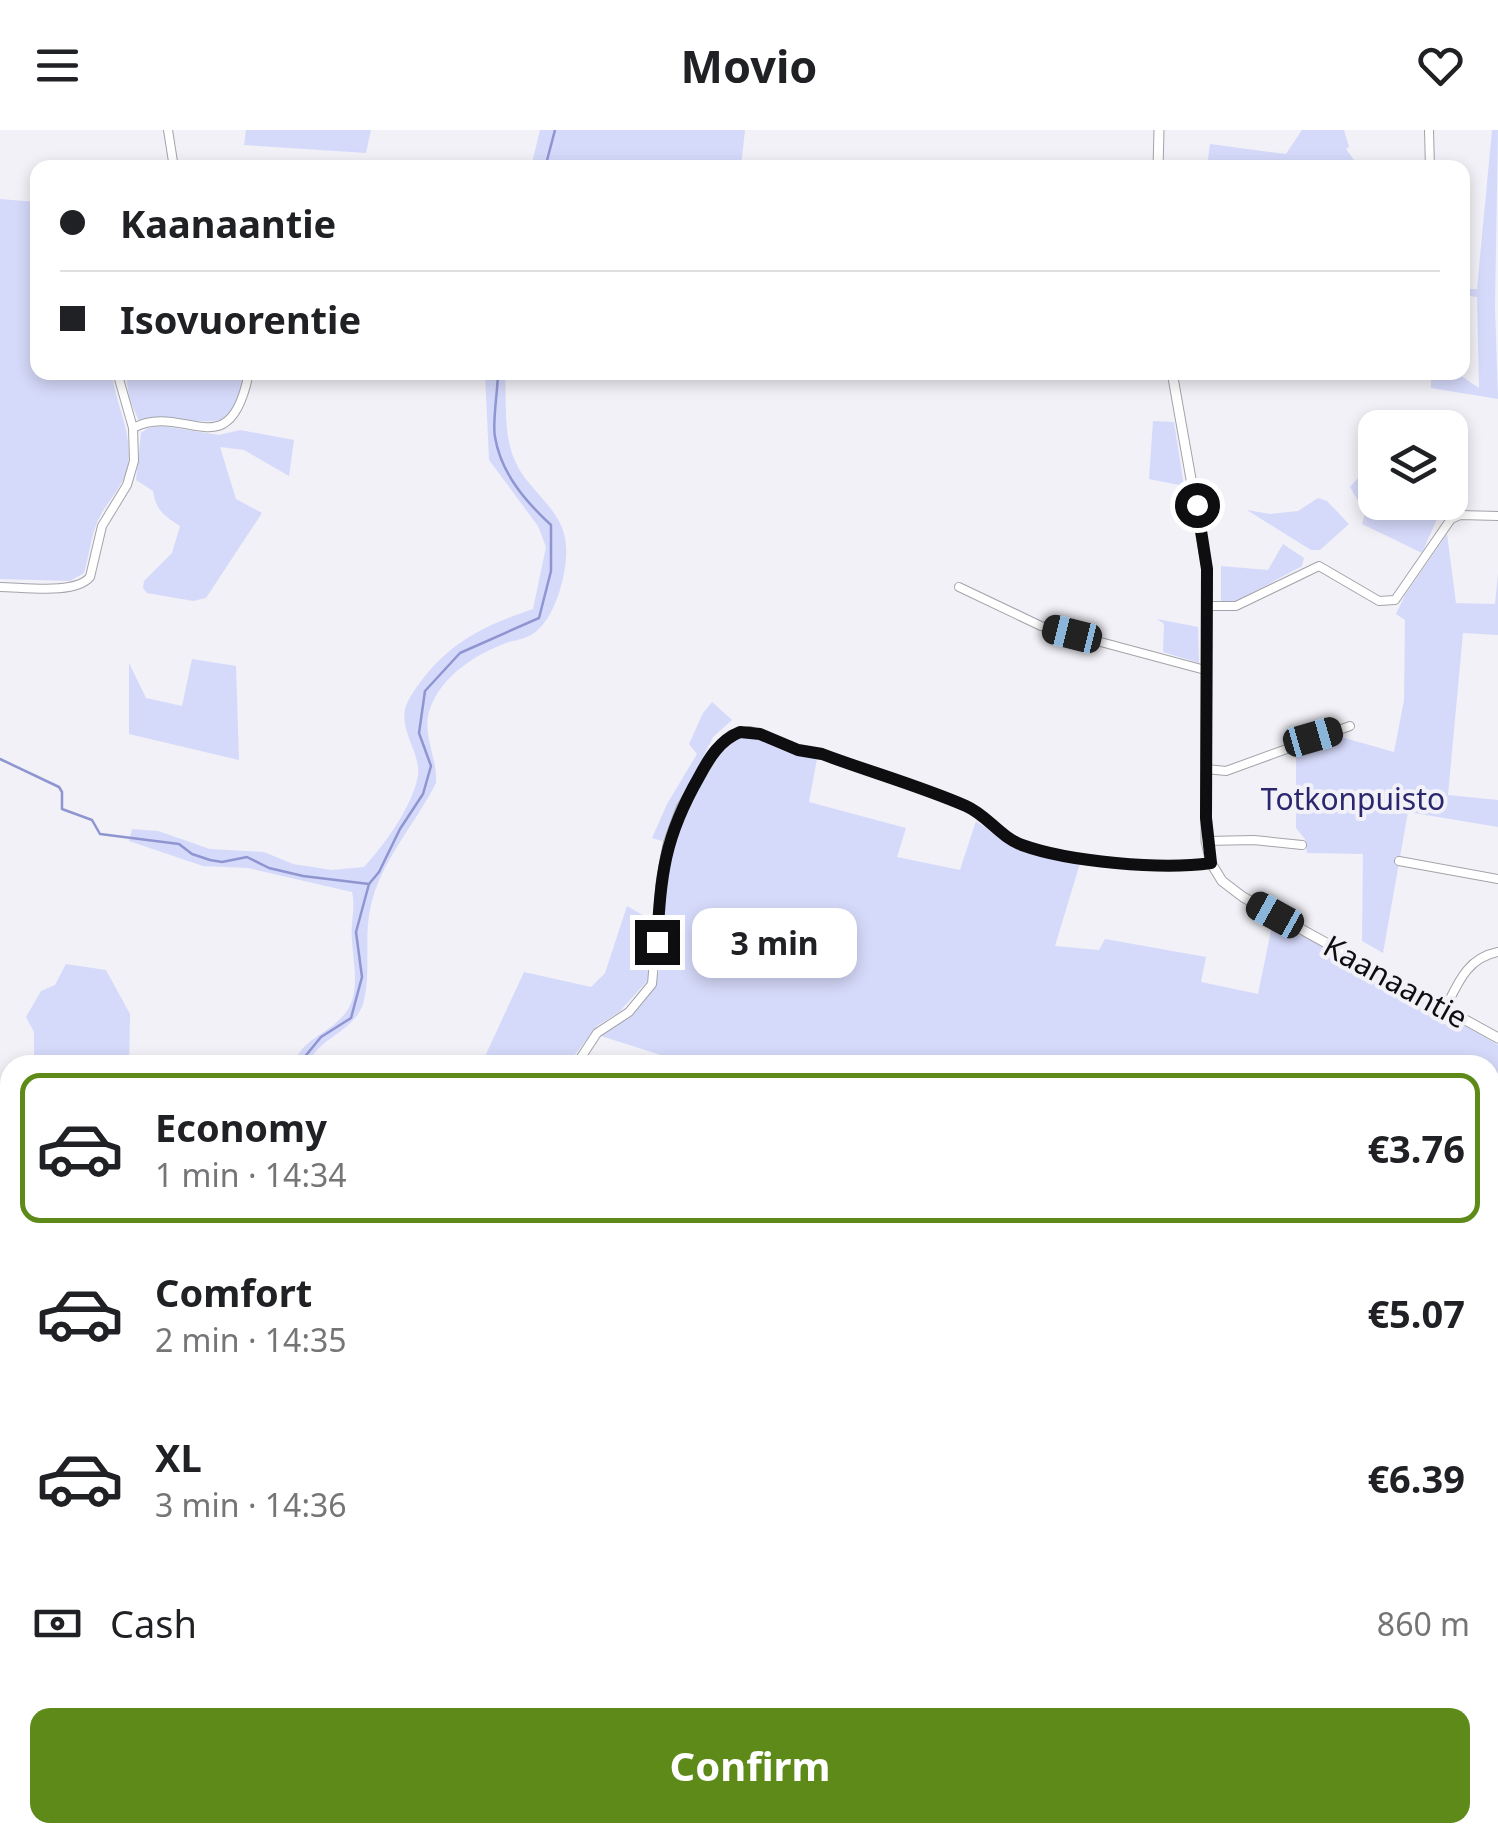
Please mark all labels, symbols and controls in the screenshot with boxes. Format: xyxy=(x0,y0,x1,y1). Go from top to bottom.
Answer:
text: Movio xyxy=(681,35,817,96)
icon: menu xyxy=(30,38,85,93)
icon: heart xyxy=(1413,38,1468,93)
text: Kaanaantie xyxy=(120,197,336,249)
text: Isovuorentie xyxy=(120,293,361,345)
map controls xyxy=(1358,410,1468,520)
button: layers xyxy=(1358,410,1468,520)
route start xyxy=(1175,483,1220,528)
car xyxy=(1039,612,1105,656)
car xyxy=(1280,714,1346,760)
park label: Totkonpuisto xyxy=(1261,778,1445,819)
car xyxy=(1241,887,1309,943)
callout: 3 min xyxy=(692,907,857,977)
route end xyxy=(635,920,680,965)
text: 3 min xyxy=(730,921,819,964)
street label: Kaanaantie xyxy=(1317,925,1475,1037)
text: Economy xyxy=(155,1101,327,1153)
icon: car xyxy=(35,1103,125,1193)
text: €3.76 xyxy=(1367,1122,1465,1174)
text: 1 min · 14:34 xyxy=(155,1153,347,1196)
text: Comfort xyxy=(155,1266,312,1318)
icon: car xyxy=(35,1268,125,1358)
text: €5.07 xyxy=(1367,1287,1465,1339)
text: 2 min · 14:35 xyxy=(155,1318,347,1361)
text: XL xyxy=(155,1431,202,1483)
icon: car xyxy=(35,1433,125,1523)
text: €6.39 xyxy=(1367,1452,1465,1504)
text: 3 min · 14:36 xyxy=(155,1483,347,1526)
icon: cash xyxy=(30,1596,85,1651)
text: Cash xyxy=(110,1597,197,1649)
text: 860 m xyxy=(1377,1602,1470,1645)
button: Confirm xyxy=(30,1708,1470,1823)

